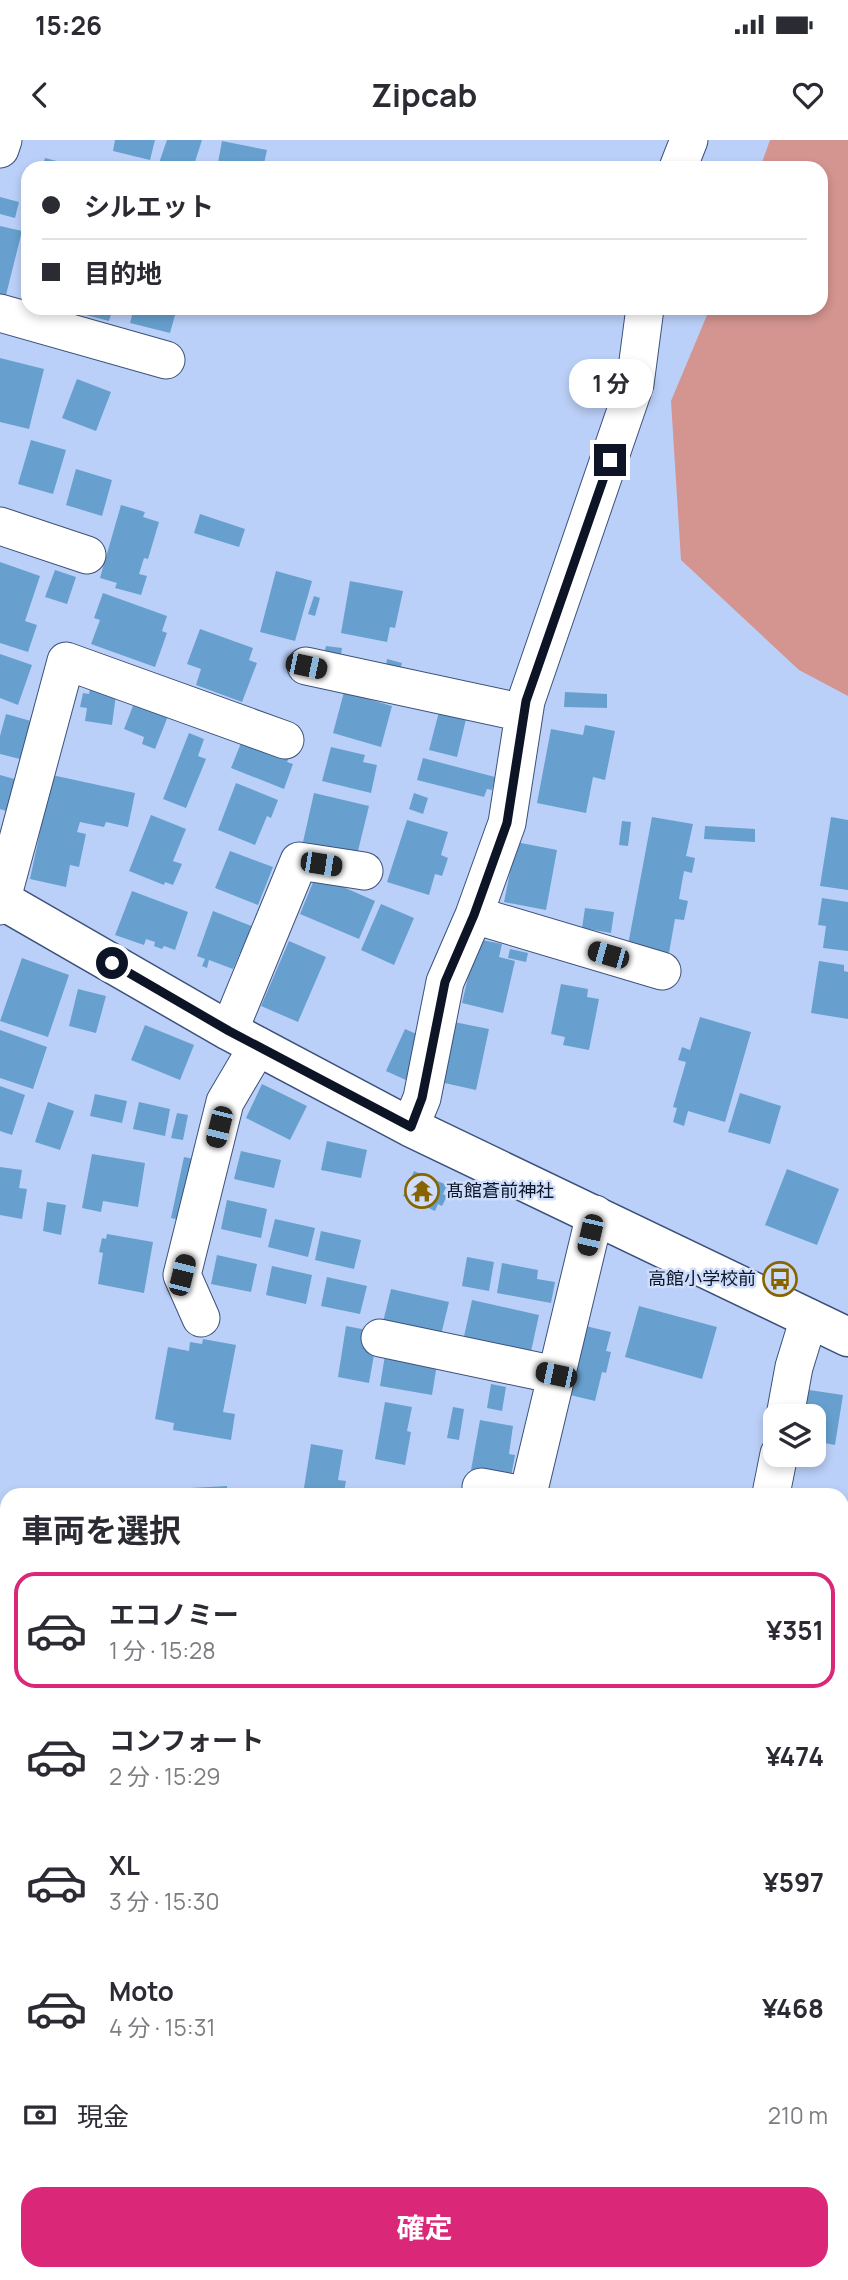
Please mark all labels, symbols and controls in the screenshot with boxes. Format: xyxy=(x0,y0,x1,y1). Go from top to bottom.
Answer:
text: 15:26 xyxy=(35,7,102,43)
text: Zipcab xyxy=(371,73,477,117)
icon: back xyxy=(21,76,59,114)
icon: heart xyxy=(789,76,827,114)
text: シルエット xyxy=(84,188,214,224)
text: 目的地 xyxy=(84,255,162,291)
callout: 1 分 xyxy=(568,358,652,408)
text: 1 分 xyxy=(592,367,630,399)
route end xyxy=(594,444,626,476)
car xyxy=(284,651,329,681)
car xyxy=(299,850,344,878)
car xyxy=(585,939,632,971)
route start xyxy=(96,947,128,979)
car xyxy=(204,1104,235,1150)
temple icon: 髙館蒼前神社 xyxy=(403,1172,441,1210)
place label: 髙館蒼前神社 xyxy=(446,1178,554,1202)
car xyxy=(576,1212,605,1258)
car xyxy=(167,1252,198,1298)
bus stop icon: 高館小学校前 xyxy=(761,1260,799,1298)
place label: 高館小学校前 xyxy=(648,1266,756,1290)
car xyxy=(534,1360,579,1390)
map controls xyxy=(763,1404,826,1467)
button: layers xyxy=(763,1404,826,1467)
text: 車両を選択 xyxy=(21,1508,181,1552)
text: エコノミー xyxy=(109,1596,239,1632)
icon: car xyxy=(25,1599,88,1662)
text: ¥351 xyxy=(766,1612,824,1648)
text: 1 分 · 15:28 xyxy=(109,1634,216,1666)
text: コンフォート xyxy=(109,1722,264,1758)
icon: car xyxy=(25,1725,88,1788)
text: ¥474 xyxy=(765,1738,824,1774)
text: 2 分 · 15:29 xyxy=(109,1760,221,1792)
text: XL xyxy=(109,1847,140,1883)
icon: car xyxy=(25,1851,88,1914)
text: ¥597 xyxy=(763,1864,824,1900)
text: 3 分 · 15:30 xyxy=(109,1885,220,1917)
text: Moto xyxy=(109,1973,174,2009)
icon: car xyxy=(25,1977,88,2040)
text: ¥468 xyxy=(762,1990,824,2026)
text: 4 分 · 15:31 xyxy=(109,2011,215,2043)
icon: cash xyxy=(21,2096,59,2134)
text: 現金 xyxy=(77,2098,129,2134)
text: 210 m xyxy=(768,2099,828,2131)
button: 確定 xyxy=(21,2187,828,2267)

